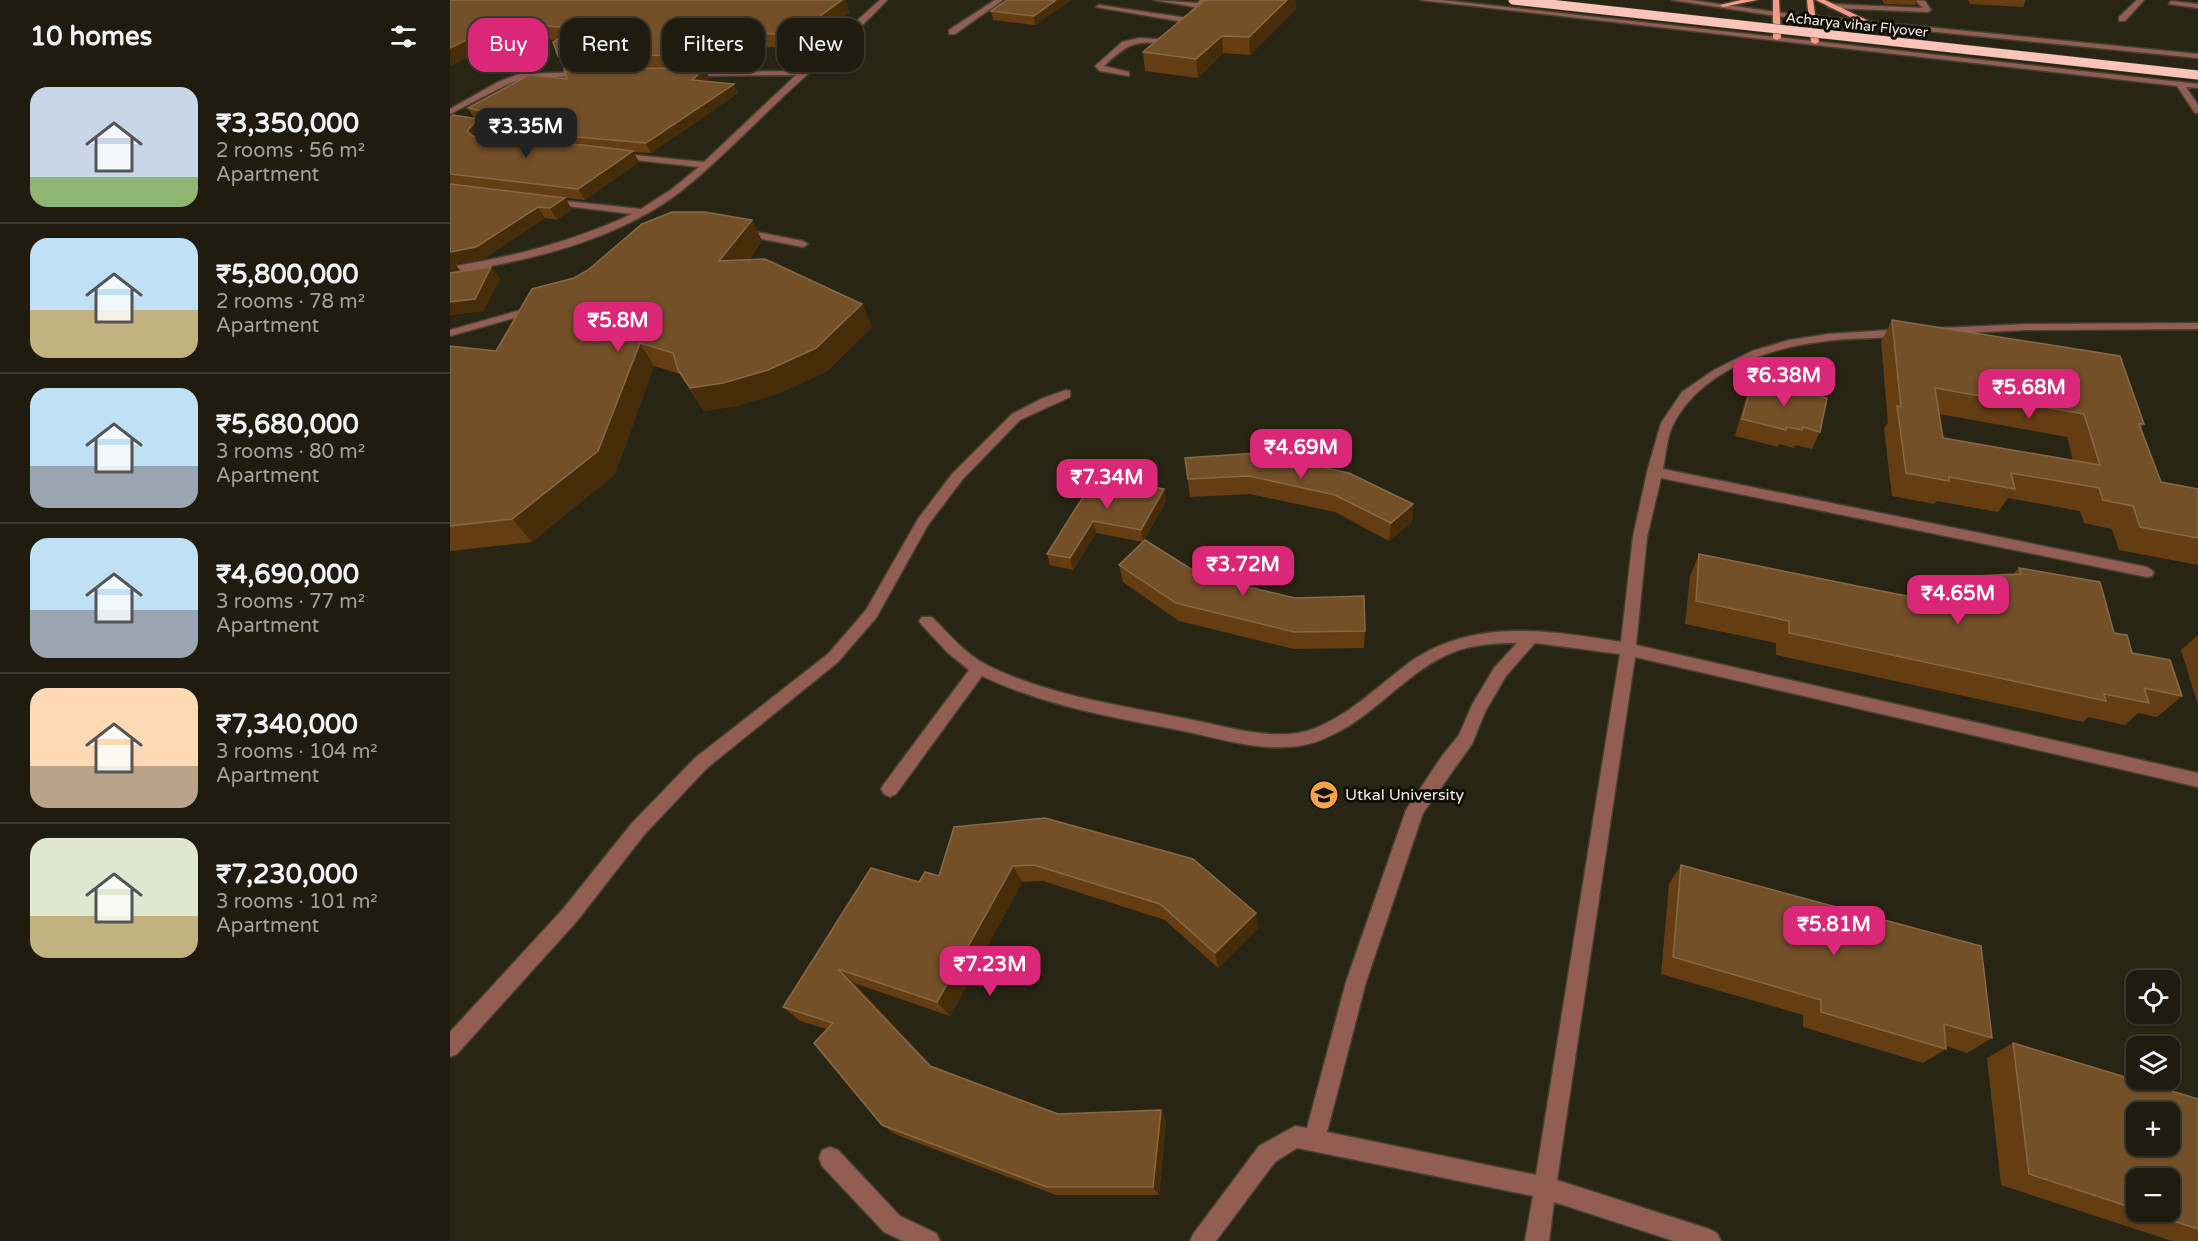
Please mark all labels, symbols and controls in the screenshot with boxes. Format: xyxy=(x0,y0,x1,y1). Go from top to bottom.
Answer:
street label: Acharya vihar Flyover xyxy=(1785,9,1930,41)
chip: Buy xyxy=(468,18,548,72)
chip: Rent xyxy=(560,18,650,72)
chip: Filters xyxy=(662,18,765,72)
chip: New xyxy=(777,18,864,72)
icon: filters xyxy=(387,20,420,53)
text: 10 homes xyxy=(30,21,152,52)
text: ₹3,350,000 xyxy=(216,108,359,139)
pin: ₹3.35M xyxy=(477,108,575,159)
icon: home xyxy=(78,111,150,183)
text: ₹3.35M xyxy=(489,115,563,139)
text: 2 rooms · 56 m² xyxy=(216,139,365,163)
text: Apartment xyxy=(216,163,319,187)
text: ₹5,800,000 xyxy=(216,259,359,290)
icon: home xyxy=(78,262,150,334)
text: 2 rooms · 78 m² xyxy=(216,290,365,314)
pin: ₹5.8M xyxy=(576,302,660,353)
text: ₹5.8M xyxy=(587,309,649,333)
text: Apartment xyxy=(216,314,319,338)
pin: ₹6.38M xyxy=(1735,357,1833,408)
text: ₹6.38M xyxy=(1747,364,1821,388)
pin: ₹5.68M xyxy=(1980,369,2078,420)
text: ₹5.68M xyxy=(1992,376,2066,400)
text: ₹5,680,000 xyxy=(216,409,359,440)
icon: home xyxy=(78,412,150,484)
pin: ₹4.69M xyxy=(1252,429,1350,480)
text: ₹4.69M xyxy=(1264,436,1338,460)
text: 3 rooms · 80 m² xyxy=(216,440,365,464)
pin: ₹7.34M xyxy=(1058,459,1156,510)
text: Apartment xyxy=(216,464,319,488)
text: ₹7.34M xyxy=(1071,466,1143,490)
pin: ₹3.72M xyxy=(1194,546,1292,597)
text: ₹3.72M xyxy=(1206,553,1280,577)
text: ₹4,690,000 xyxy=(216,559,359,590)
icon: home xyxy=(78,562,150,634)
pin: ₹4.65M xyxy=(1909,575,2007,626)
text: ₹4.65M xyxy=(1921,582,1995,606)
text: 3 rooms · 77 m² xyxy=(216,590,365,614)
text: Apartment xyxy=(216,614,319,638)
text: ₹7,340,000 xyxy=(216,709,358,740)
icon: home xyxy=(78,712,150,784)
text: 3 rooms · 104 m² xyxy=(216,740,378,764)
text: Apartment xyxy=(216,764,319,788)
school or university icon: Utkal University xyxy=(1308,779,1340,811)
place label: Utkal University xyxy=(1345,785,1465,805)
text: ₹7,230,000 xyxy=(216,859,358,890)
icon: home xyxy=(78,862,150,934)
text: 3 rooms · 101 m² xyxy=(216,890,378,914)
pin: ₹5.81M xyxy=(1785,906,1883,957)
text: ₹5.81M xyxy=(1797,913,1871,937)
text: Apartment xyxy=(216,914,319,938)
pin: ₹7.23M xyxy=(941,946,1039,997)
text: ₹7.23M xyxy=(954,953,1026,977)
map controls xyxy=(2126,970,2180,1222)
button: locate xyxy=(2126,970,2180,1024)
button: layers xyxy=(2126,1036,2180,1090)
button: + xyxy=(2126,1102,2180,1156)
button: − xyxy=(2126,1168,2180,1222)

